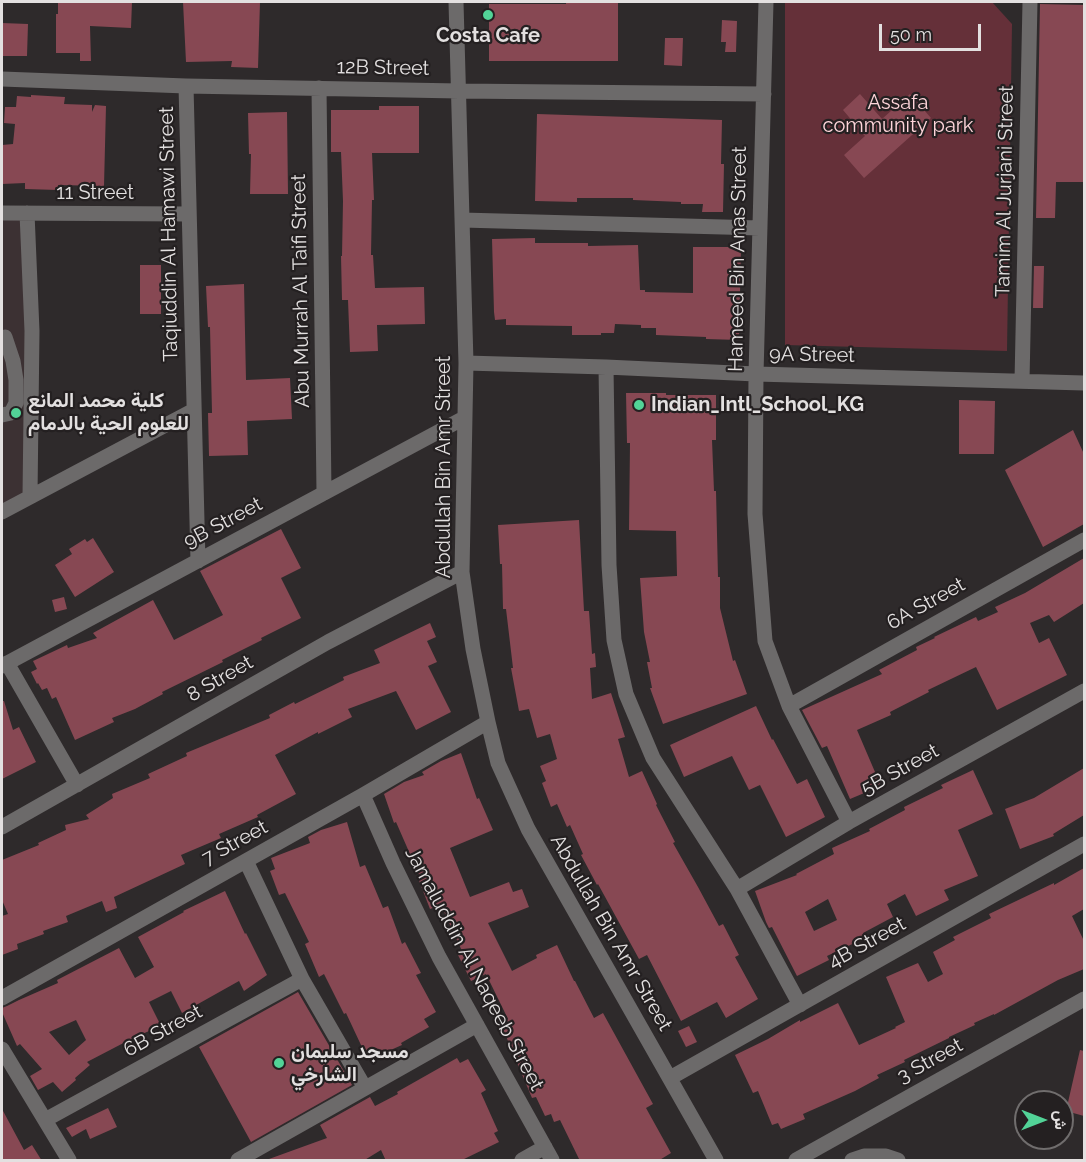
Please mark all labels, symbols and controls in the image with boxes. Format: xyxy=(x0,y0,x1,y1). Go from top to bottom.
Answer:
marker: Costa Cafe xyxy=(481,8,495,22)
scale bar xyxy=(882,12,984,50)
place label: Costa Cafe xyxy=(436,24,540,48)
text: 50 m xyxy=(890,24,932,45)
street label: 12B Street xyxy=(336,55,430,81)
street label: Tamim Al Jurjani Street xyxy=(991,85,1019,297)
park label: Assafa community park xyxy=(823,91,973,138)
street label: Taqiuddin Al Hamawi Street xyxy=(155,106,183,362)
street label: Hameed Bin Anas Street xyxy=(724,146,752,372)
street label: Abu Murrah Al Taifi Street xyxy=(287,174,315,408)
street label: 11 Street xyxy=(56,181,134,205)
street label: 9A Street xyxy=(769,342,855,368)
street label: Abdullah Bin Amr Street xyxy=(432,356,456,578)
place label: كلية محمد المانع للعلوم الحية بالدمام xyxy=(28,389,189,436)
place label: Indian_Intl_School_KG xyxy=(651,393,864,417)
marker: Indian_Intl_School_KG xyxy=(632,398,646,412)
marker: كلية محمد المانع للعلوم الحية بالدمام xyxy=(9,406,23,420)
street label: 9B Street xyxy=(180,492,266,554)
street label: 6A Street xyxy=(883,573,969,635)
street label: 8 Street xyxy=(183,651,257,707)
street label: 5B Street xyxy=(857,739,943,801)
street label: 7 Street xyxy=(198,815,272,871)
street label: Abdullah Bin Amr Street xyxy=(545,831,677,1035)
street label: Jamaluddin Al Naqeeb Street xyxy=(400,843,548,1095)
street label: 4B Street xyxy=(824,912,910,974)
street label: 6B Street xyxy=(120,1000,206,1062)
street label: 3 Street xyxy=(893,1033,967,1089)
place label: مسجد سليمان الشارخي xyxy=(291,1040,408,1087)
marker: مسجد سليمان الشارخي xyxy=(272,1056,286,1070)
north arrow xyxy=(1014,1090,1074,1150)
text: ش xyxy=(1051,1110,1070,1130)

